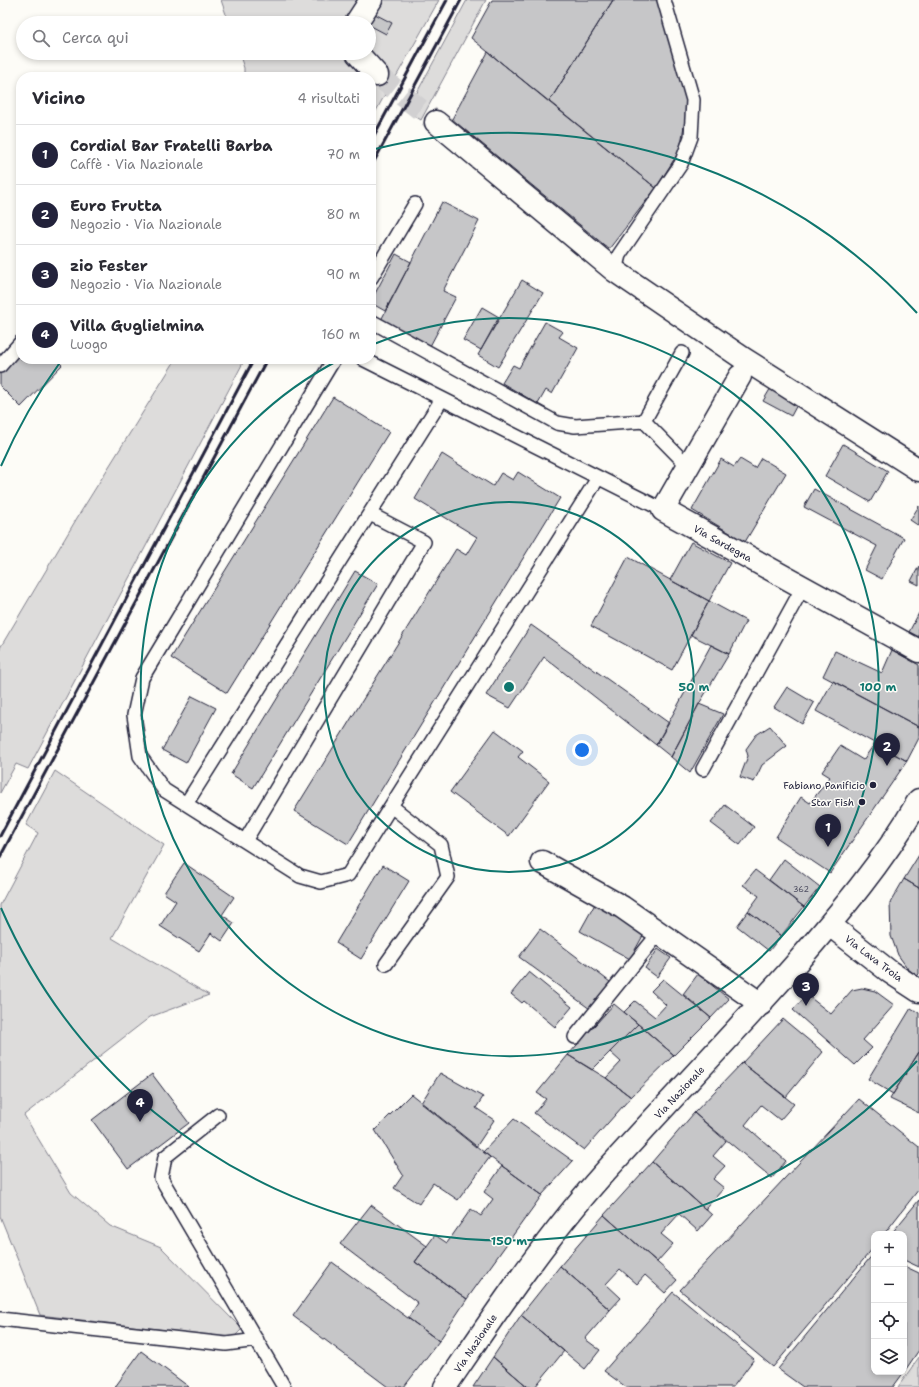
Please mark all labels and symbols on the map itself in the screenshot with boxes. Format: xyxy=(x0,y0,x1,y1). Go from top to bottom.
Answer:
street label: Via Sardegna xyxy=(691,522,755,565)
text: 50 m xyxy=(679,679,710,695)
text: 100 m xyxy=(860,679,897,695)
centre of rings xyxy=(502,680,516,694)
pin: 2 xyxy=(874,733,900,766)
your location xyxy=(572,740,592,760)
place label: Fabiano Panificio xyxy=(783,779,865,792)
marker: Fabiano Panificio xyxy=(868,780,878,790)
place label: Star Fish xyxy=(811,796,854,809)
marker: Star Fish xyxy=(857,797,867,807)
pin: 1 xyxy=(815,814,841,847)
house number: 362 xyxy=(793,884,809,895)
street label: Via Lava Troia xyxy=(842,932,906,985)
pin: 3 xyxy=(793,973,819,1006)
street label: Via Nazionale xyxy=(651,1063,708,1122)
pin: 4 xyxy=(127,1089,153,1122)
text: 150 m xyxy=(491,1233,527,1249)
street label: Via Nazionale xyxy=(451,1311,500,1375)

